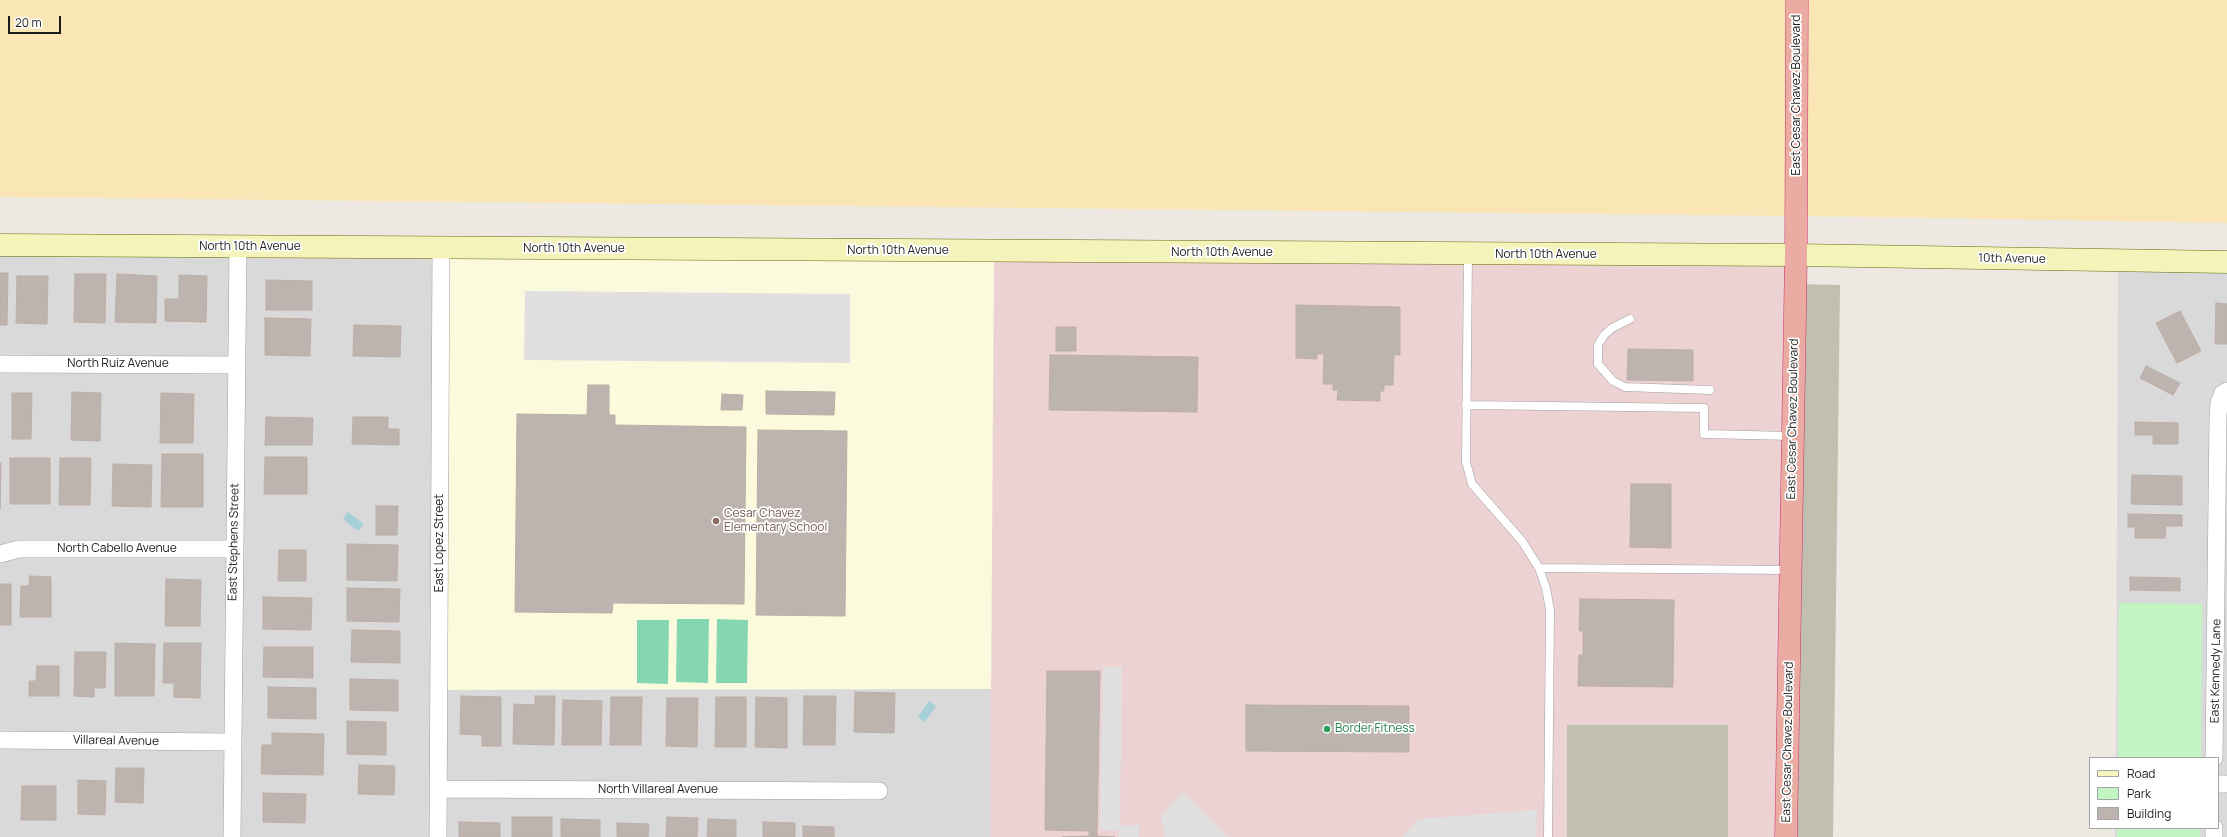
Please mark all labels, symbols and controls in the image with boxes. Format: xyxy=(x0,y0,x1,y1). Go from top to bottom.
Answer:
scale bar xyxy=(10,8,63,34)
text: 20 m xyxy=(15,14,42,31)
street label: East Cesar Chavez Boulevard xyxy=(1790,15,1804,175)
street label: North 10th Avenue xyxy=(199,240,301,254)
street label: North 10th Avenue xyxy=(523,242,625,256)
street label: North 10th Avenue xyxy=(847,244,949,258)
street label: North 10th Avenue xyxy=(1171,246,1273,260)
street label: North 10th Avenue xyxy=(1495,248,1597,262)
street label: 10th Avenue xyxy=(1978,251,2046,267)
street label: East Cesar Chavez Boulevard xyxy=(1784,338,1802,500)
street label: North Ruiz Avenue xyxy=(67,357,169,371)
street label: East Stephens Street xyxy=(226,483,242,601)
street label: East Lopez Street xyxy=(433,494,447,592)
place label: Cesar Chavez Elementary School xyxy=(724,507,827,535)
marker: Cesar Chavez Elementary School xyxy=(711,516,721,526)
street label: North Cabello Avenue xyxy=(57,542,177,556)
street label: East Kennedy Lane xyxy=(2208,619,2224,723)
street label: East Cesar Chavez Boulevard xyxy=(1779,661,1797,823)
place label: Border Fitness xyxy=(1335,722,1415,736)
marker: Border Fitness xyxy=(1322,724,1332,734)
street label: Villareal Avenue xyxy=(73,733,159,749)
legend xyxy=(2089,757,2219,829)
text: Road xyxy=(2127,765,2155,782)
street label: North Villareal Avenue xyxy=(598,783,718,797)
text: Park xyxy=(2127,785,2151,802)
text: Building xyxy=(2127,805,2171,822)

